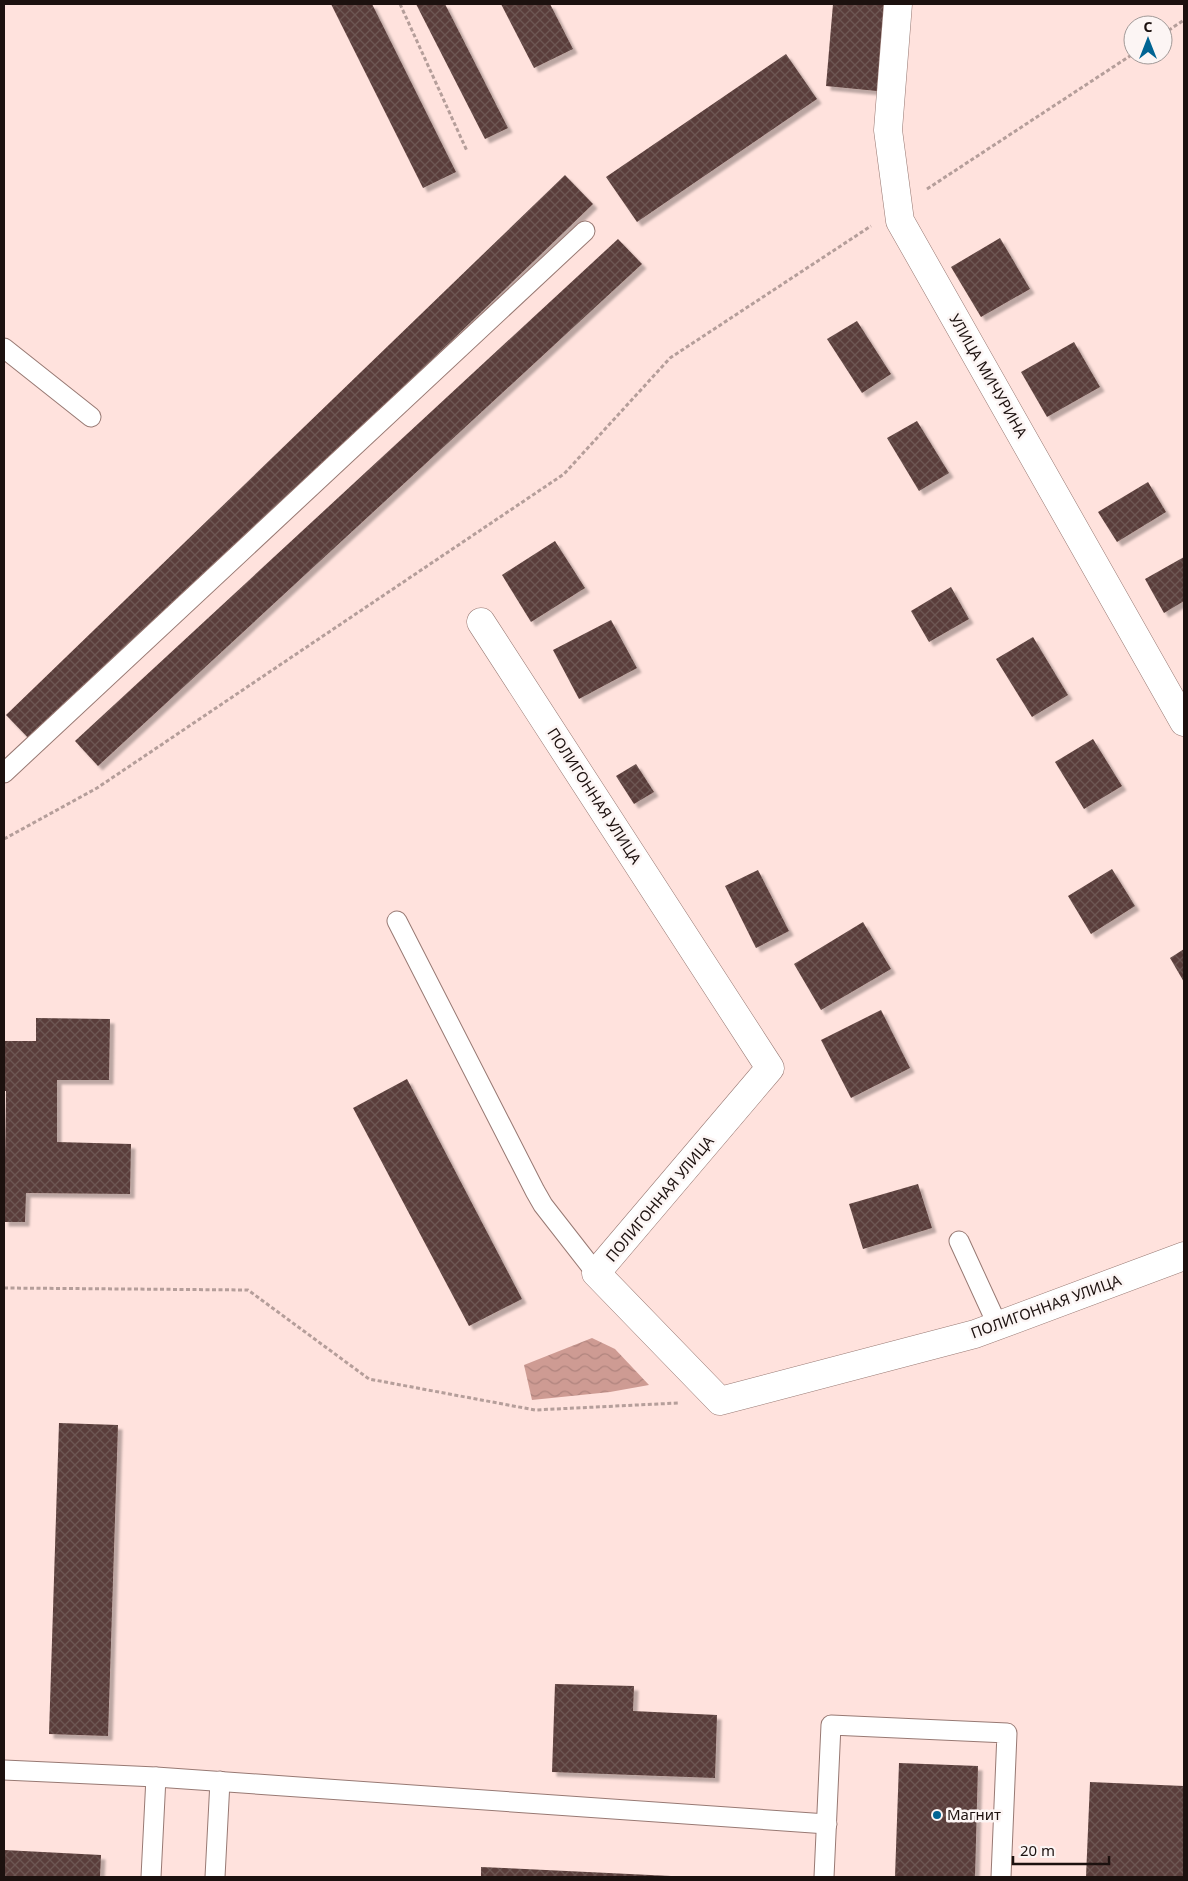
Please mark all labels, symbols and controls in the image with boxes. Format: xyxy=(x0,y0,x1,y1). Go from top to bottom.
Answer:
north arrow xyxy=(1123,15,1173,65)
text: С xyxy=(1143,17,1153,36)
street label: УЛИЦА МИЧУРИНА xyxy=(945,310,1033,441)
street label: ПОЛИГОННАЯ УЛИЦА xyxy=(543,724,647,868)
street label: ПОЛИГОННАЯ УЛИЦА xyxy=(601,1131,718,1266)
street label: ПОЛИГОННАЯ УЛИЦА xyxy=(968,1269,1124,1343)
place label: Магнит xyxy=(947,1804,1001,1824)
marker: Магнит xyxy=(931,1809,943,1821)
scale bar xyxy=(1013,1834,1109,1866)
text: 20 m xyxy=(1020,1840,1055,1860)

